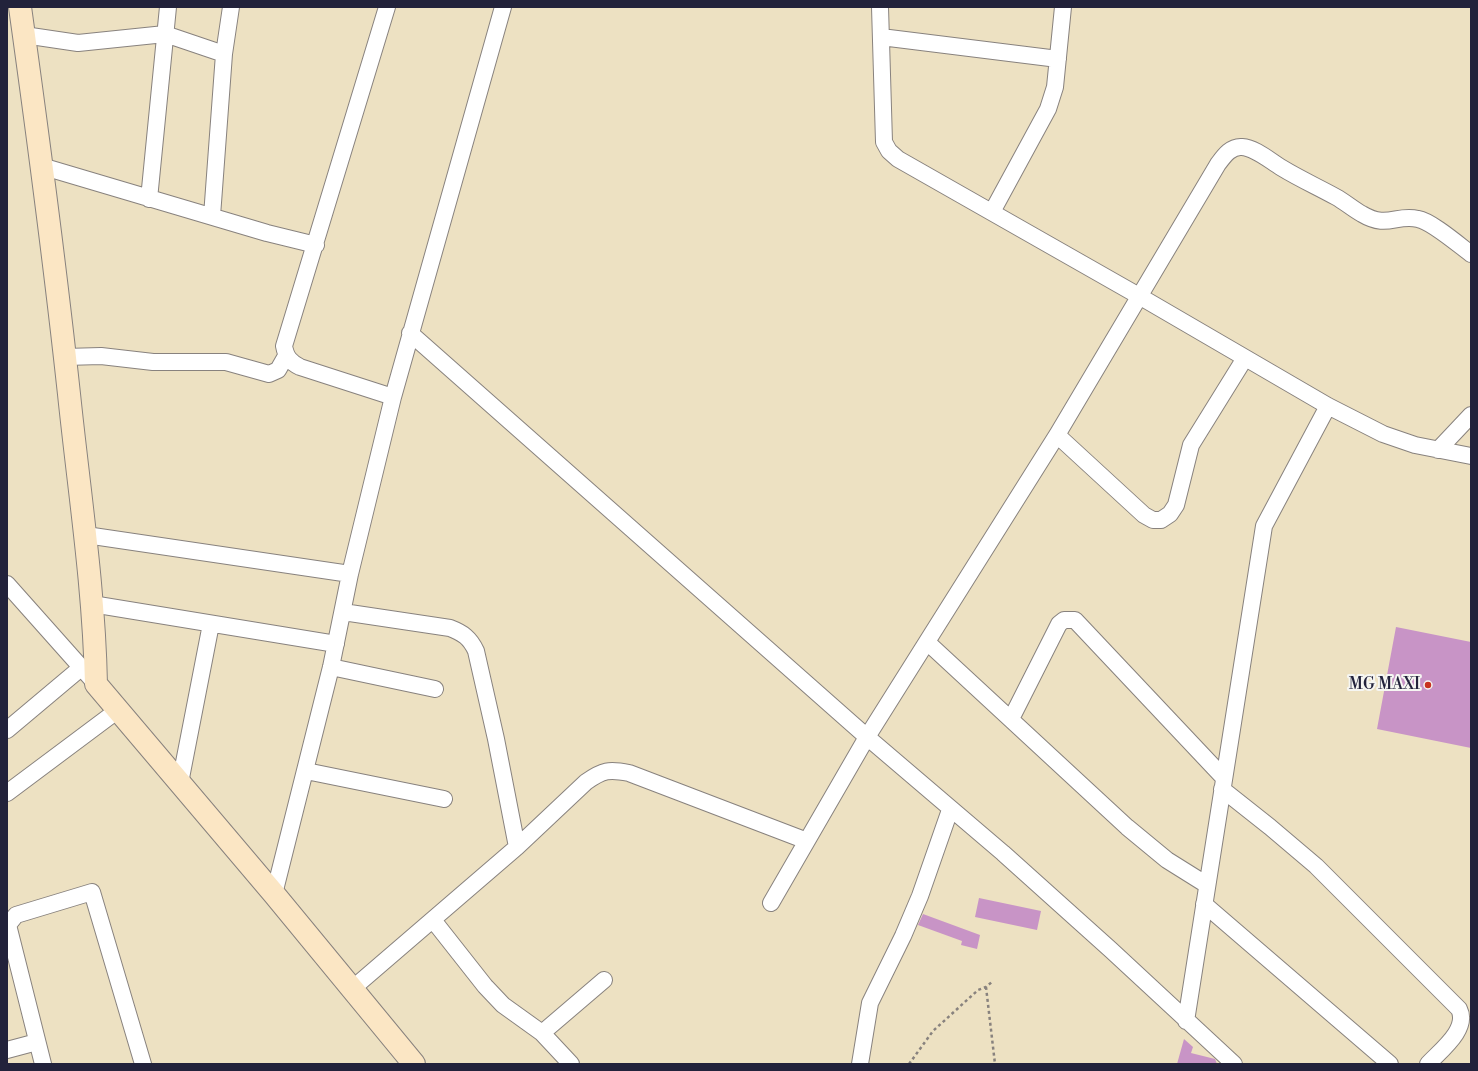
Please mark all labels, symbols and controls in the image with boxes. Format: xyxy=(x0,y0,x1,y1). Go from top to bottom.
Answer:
place label: MG MAXI xyxy=(1349,675,1420,695)
marker: MG MAXI xyxy=(1423,680,1433,690)

